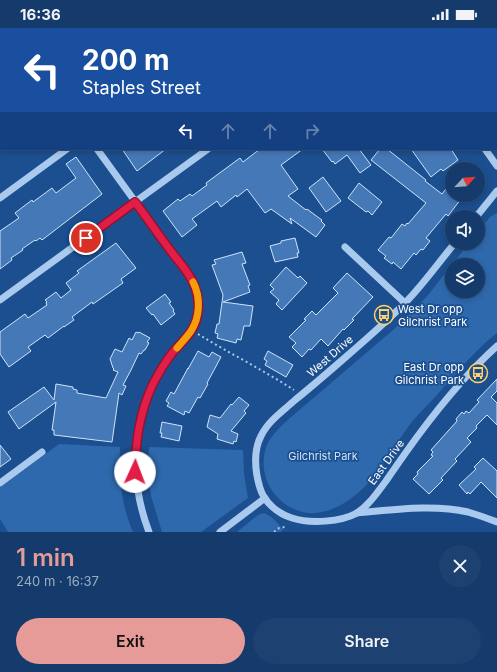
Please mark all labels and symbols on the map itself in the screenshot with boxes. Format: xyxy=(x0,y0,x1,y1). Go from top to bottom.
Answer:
north arrow xyxy=(445,162,485,202)
pin xyxy=(69,221,103,255)
place label: West Dr opp Gilchrist Park xyxy=(398,302,467,329)
bus stop icon: West Dr opp Gilchrist Park xyxy=(373,304,395,326)
street label: West Drive xyxy=(304,332,356,380)
place label: East Dr opp Gilchrist Park xyxy=(395,360,464,387)
bus stop icon: East Dr opp Gilchrist Park xyxy=(467,362,489,384)
street label: East Drive xyxy=(365,437,407,487)
park label: Gilchrist Park xyxy=(288,449,358,463)
position arrow xyxy=(114,451,156,493)

